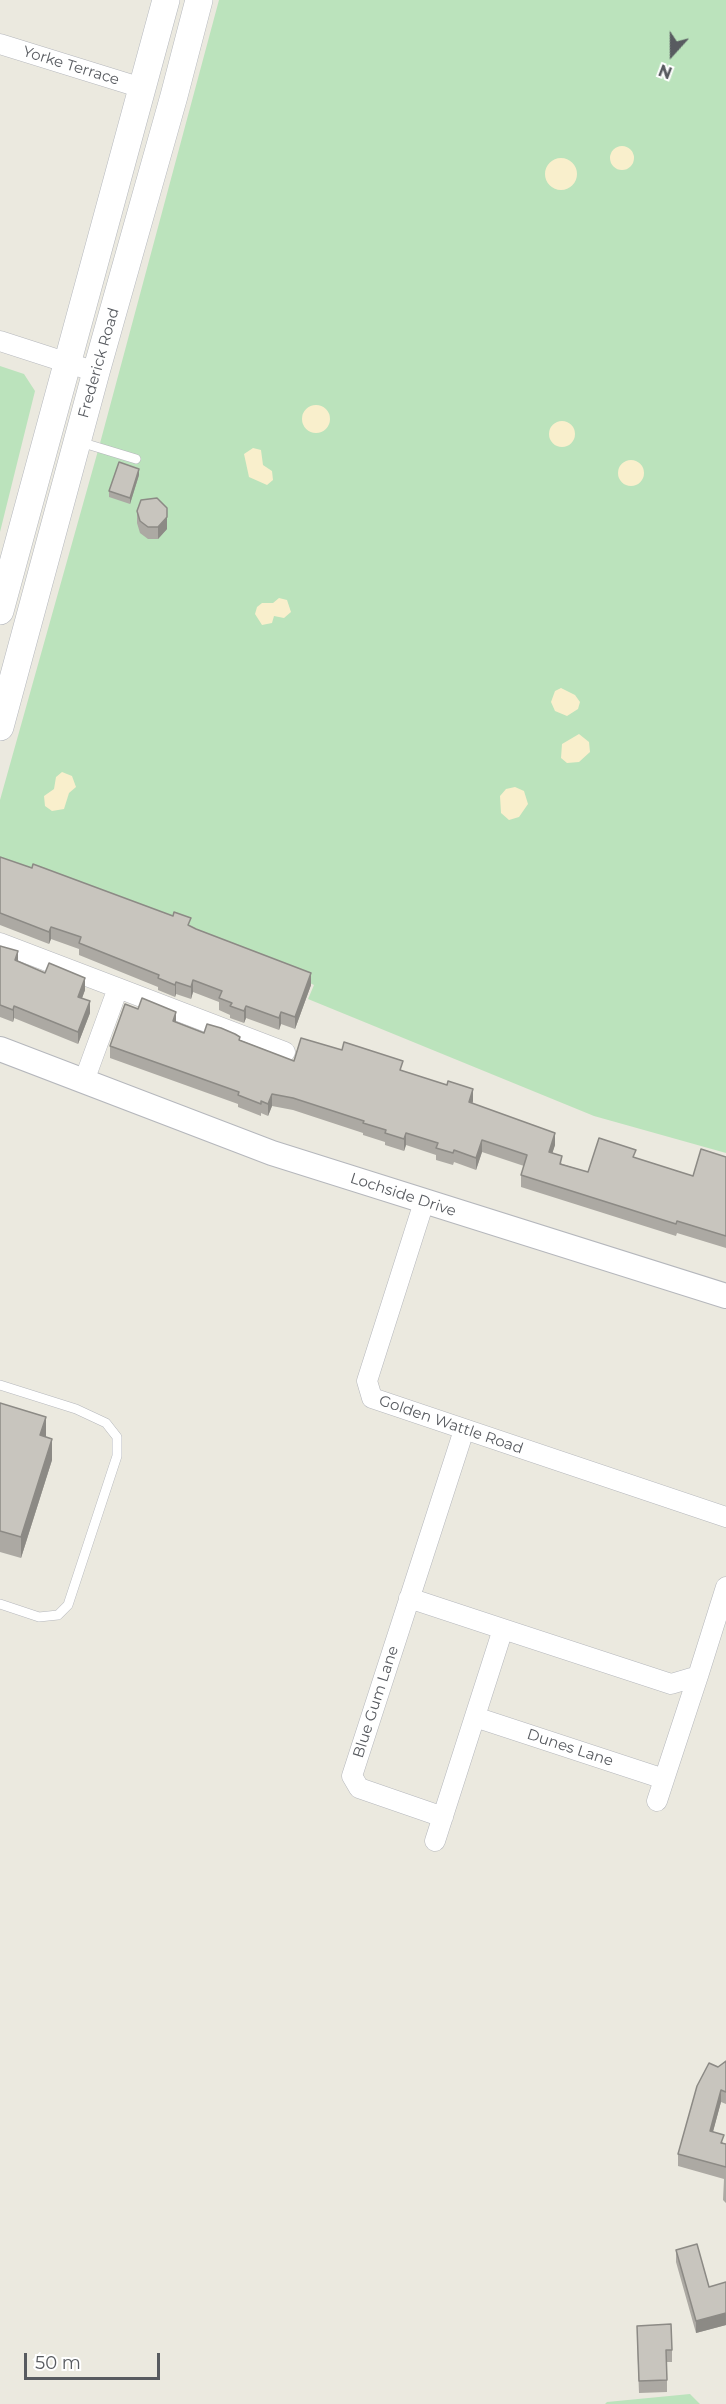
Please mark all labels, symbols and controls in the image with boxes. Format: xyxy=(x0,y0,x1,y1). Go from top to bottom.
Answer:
north arrow xyxy=(642,24,702,84)
street label: Yorke Terrace xyxy=(21,43,121,89)
text: N xyxy=(656,60,675,82)
street label: Frederick Road xyxy=(75,306,123,420)
street label: Lochside Drive xyxy=(348,1169,458,1221)
street label: Golden Wattle Road xyxy=(377,1392,525,1458)
street label: Blue Gum Lane xyxy=(349,1644,403,1760)
street label: Dunes Lane xyxy=(525,1726,615,1770)
scale bar xyxy=(27,2341,164,2379)
text: 50 m xyxy=(35,2352,81,2374)

